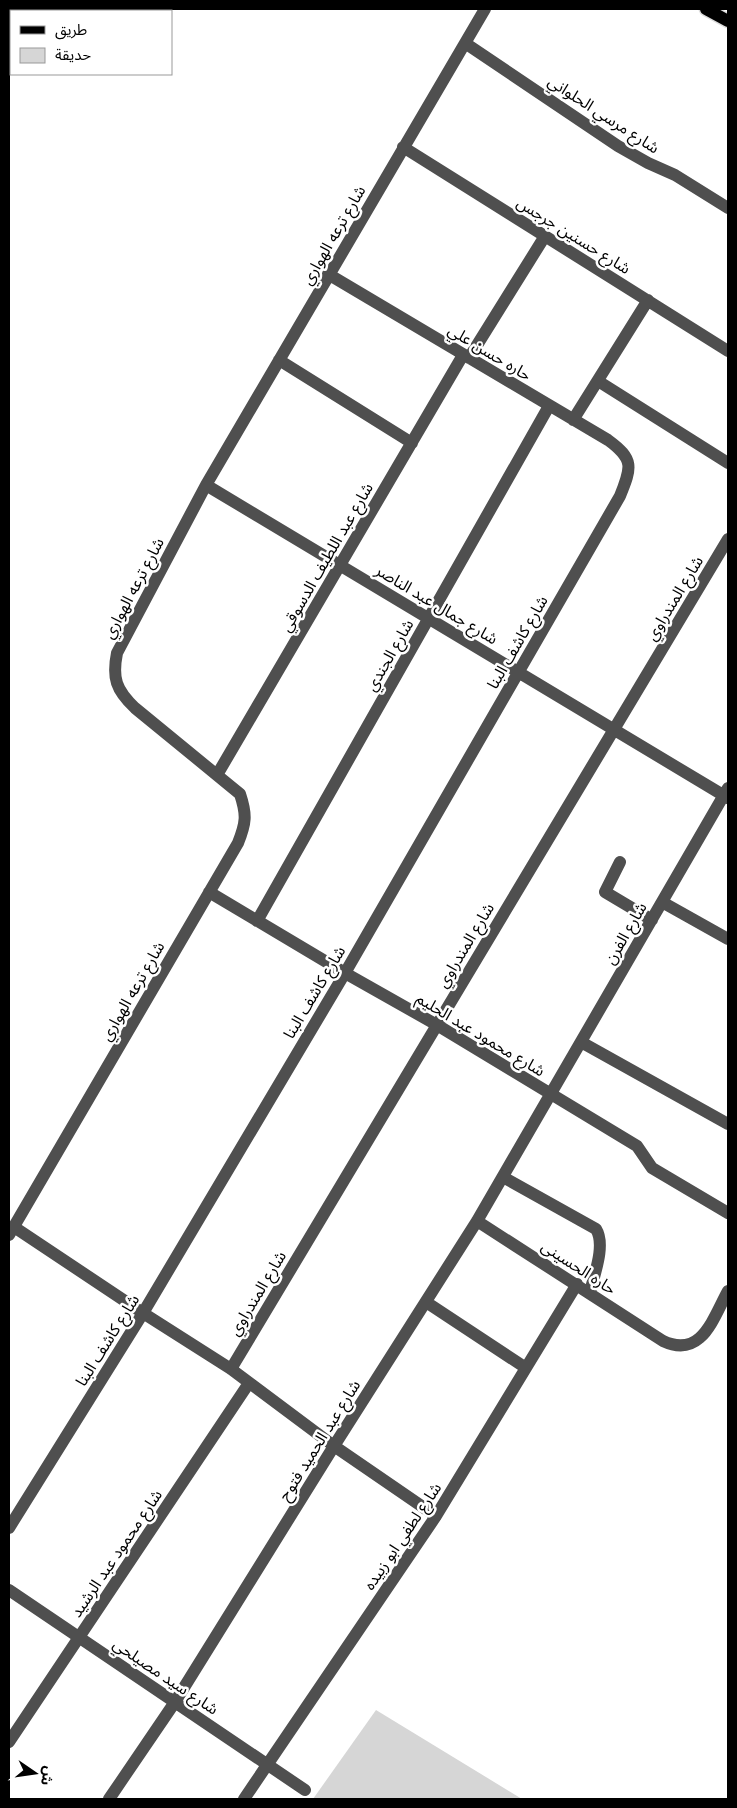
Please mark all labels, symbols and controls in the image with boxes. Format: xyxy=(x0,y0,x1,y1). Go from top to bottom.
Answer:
legend xyxy=(10,10,172,75)
text: طريق xyxy=(55,21,87,40)
text: حديقة xyxy=(55,46,91,64)
street label: شارع مرسي الحلواني xyxy=(543,71,663,160)
street label: شارع ترعه الهواري xyxy=(297,182,372,290)
street label: شارع حسنين جرجس xyxy=(512,193,634,281)
street label: حاره حسن علي xyxy=(443,320,535,387)
street label: شارع عبد اللطيف الدسوقي xyxy=(276,479,380,637)
street label: شارع ترعه الهواري xyxy=(99,534,171,643)
street label: شارع المندراوي xyxy=(642,553,710,646)
street label: شارع جمال عبد الناصر xyxy=(370,560,501,651)
street label: شارع كاشف البنا xyxy=(483,592,554,694)
street label: شارع الجندي xyxy=(361,616,420,696)
street label: شارع الفرن xyxy=(600,899,653,969)
street label: شارع المندراوي xyxy=(433,900,501,993)
street label: شارع ترعه الهواري xyxy=(96,938,171,1046)
street label: شارع كاشف البنا xyxy=(279,943,352,1044)
street label: شارع محمود عبد الحليم xyxy=(411,988,549,1083)
street label: حاره الحسينى xyxy=(538,1236,620,1299)
street label: شارع المندراوي xyxy=(225,1248,293,1341)
street label: شارع كاشف البنا xyxy=(72,1291,146,1391)
street label: شارع عبد الحميد فتوح xyxy=(275,1376,367,1506)
street label: شارع لطفي ابو زبيده xyxy=(359,1479,448,1595)
street label: شارع محمود عبد الرشيد xyxy=(67,1486,169,1622)
street label: شارع سيد مصيلحي xyxy=(108,1634,222,1721)
north arrow xyxy=(10,1748,60,1798)
text: ش xyxy=(37,1765,58,1787)

